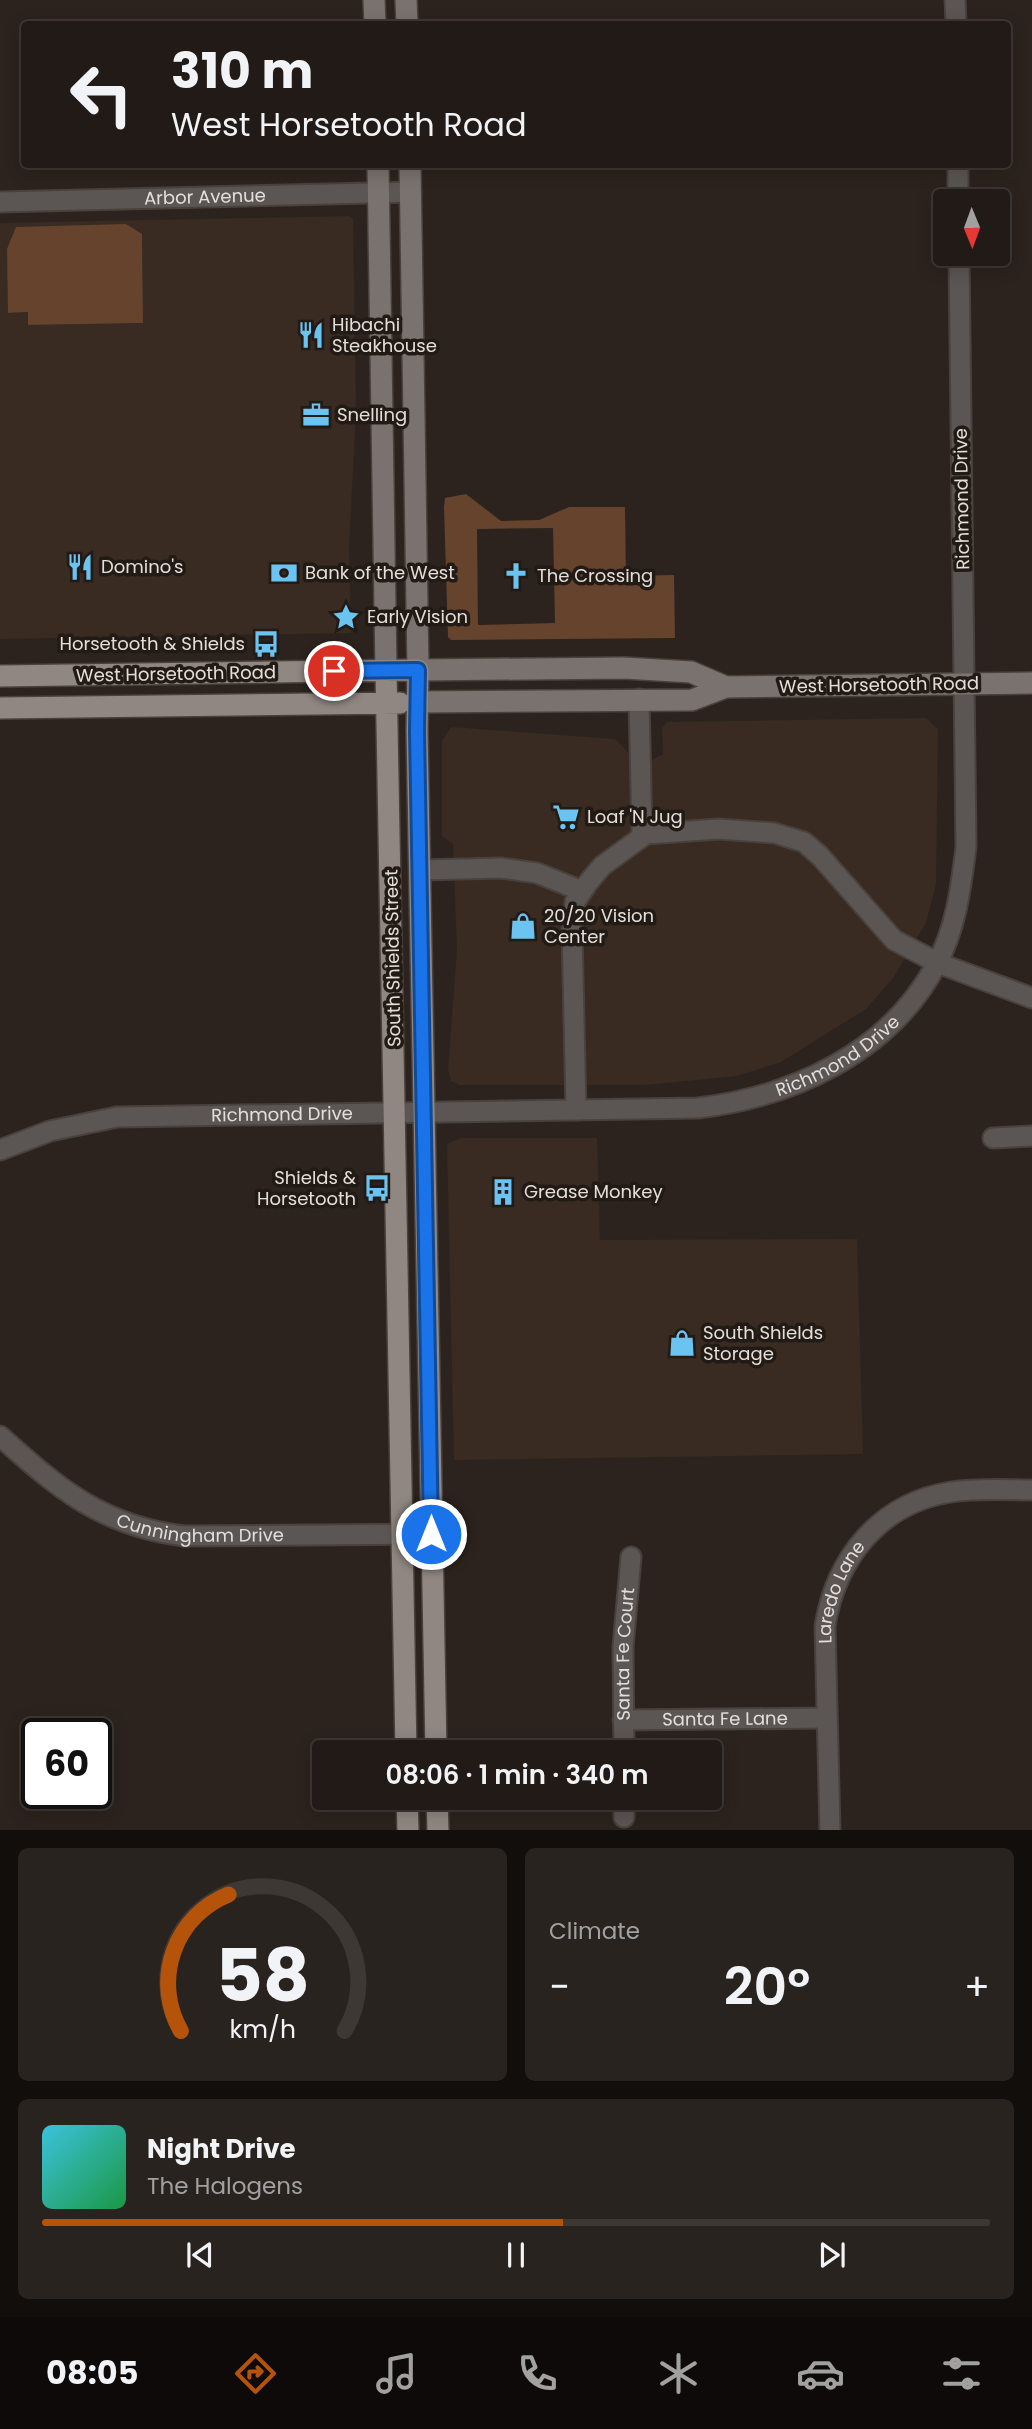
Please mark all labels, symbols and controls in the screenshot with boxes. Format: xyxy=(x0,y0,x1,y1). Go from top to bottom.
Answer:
text: 310 m xyxy=(171,37,313,105)
icon: left xyxy=(56,49,147,140)
text: West Horsetooth Road xyxy=(171,102,527,147)
street label: Arbor Avenue xyxy=(144,183,266,210)
north arrow xyxy=(933,189,1010,266)
map controls xyxy=(933,189,1010,266)
place label: Hibachi Steakhouse xyxy=(332,312,437,358)
restaurant icon: Hibachi Steakhouse xyxy=(296,320,326,350)
office icon: Snelling xyxy=(301,400,331,430)
place label: Snelling xyxy=(337,402,407,427)
street label: Richmond Drive xyxy=(948,428,975,570)
restaurant icon: Domino's xyxy=(65,552,95,582)
place label: Domino's xyxy=(101,554,184,579)
bank icon: Bank of the West xyxy=(269,558,299,588)
place label: Bank of the West xyxy=(305,560,455,585)
church icon: The Crossing xyxy=(501,561,531,591)
place label: The Crossing xyxy=(537,563,653,588)
place icon: Early Vision xyxy=(331,602,361,632)
place label: Early Vision xyxy=(367,604,468,629)
bus stop icon: Horsetooth & Shields xyxy=(251,629,281,659)
place label: Horsetooth & Shields xyxy=(60,631,245,656)
pin xyxy=(304,641,364,701)
icon: arrive xyxy=(315,652,353,690)
street label: West Horsetooth Road xyxy=(76,659,276,688)
street label: West Horsetooth Road xyxy=(779,670,979,699)
supermarket icon: Loaf 'N Jug xyxy=(551,802,581,832)
place label: Loaf 'N Jug xyxy=(587,804,683,829)
street label: South Shields Street xyxy=(378,869,407,1047)
place label: 20/20 Vision Center xyxy=(544,903,654,949)
shop icon: 20/20 Vision Center xyxy=(508,911,538,941)
street label: Richmond Drive xyxy=(772,1009,905,1102)
street label: Richmond Drive xyxy=(211,1100,353,1128)
place label: Shields & Horsetooth xyxy=(257,1165,357,1211)
bus stop icon: Shields & Horsetooth xyxy=(362,1173,392,1203)
building icon: Grease Monkey xyxy=(488,1177,518,1207)
place label: Grease Monkey xyxy=(524,1179,663,1204)
place label: South Shields Storage xyxy=(703,1320,823,1366)
shop icon: South Shields Storage xyxy=(667,1328,697,1358)
position arrow xyxy=(394,1497,468,1571)
street label: Cunningham Drive xyxy=(113,1507,284,1548)
street label: Laredo Lane xyxy=(812,1535,870,1644)
street label: Santa Fe Court xyxy=(610,1587,640,1721)
street label: Santa Fe Lane xyxy=(662,1705,788,1732)
speed limit sign: 60 xyxy=(21,1718,112,1809)
text: 08:06 · 1 min · 340 m xyxy=(386,1757,648,1793)
text: Climate xyxy=(549,1915,640,1947)
text: 58 xyxy=(215,1925,310,2026)
text: 20° xyxy=(724,1950,810,2023)
text: − xyxy=(549,1960,570,2013)
text: + xyxy=(964,1960,990,2013)
text: km/h xyxy=(229,2011,296,2046)
text: Night Drive xyxy=(147,2131,295,2167)
text: The Halogens xyxy=(147,2170,303,2202)
icon: previous xyxy=(181,2236,219,2274)
icon: pause xyxy=(497,2236,535,2274)
icon: next xyxy=(813,2236,851,2274)
icon: directions xyxy=(231,2349,280,2398)
icon: music xyxy=(372,2349,421,2398)
icon: phone xyxy=(513,2349,562,2398)
icon: climate xyxy=(654,2349,703,2398)
icon: car xyxy=(796,2349,845,2398)
icon: filters xyxy=(937,2349,986,2398)
text: 08:05 xyxy=(46,2350,138,2395)

